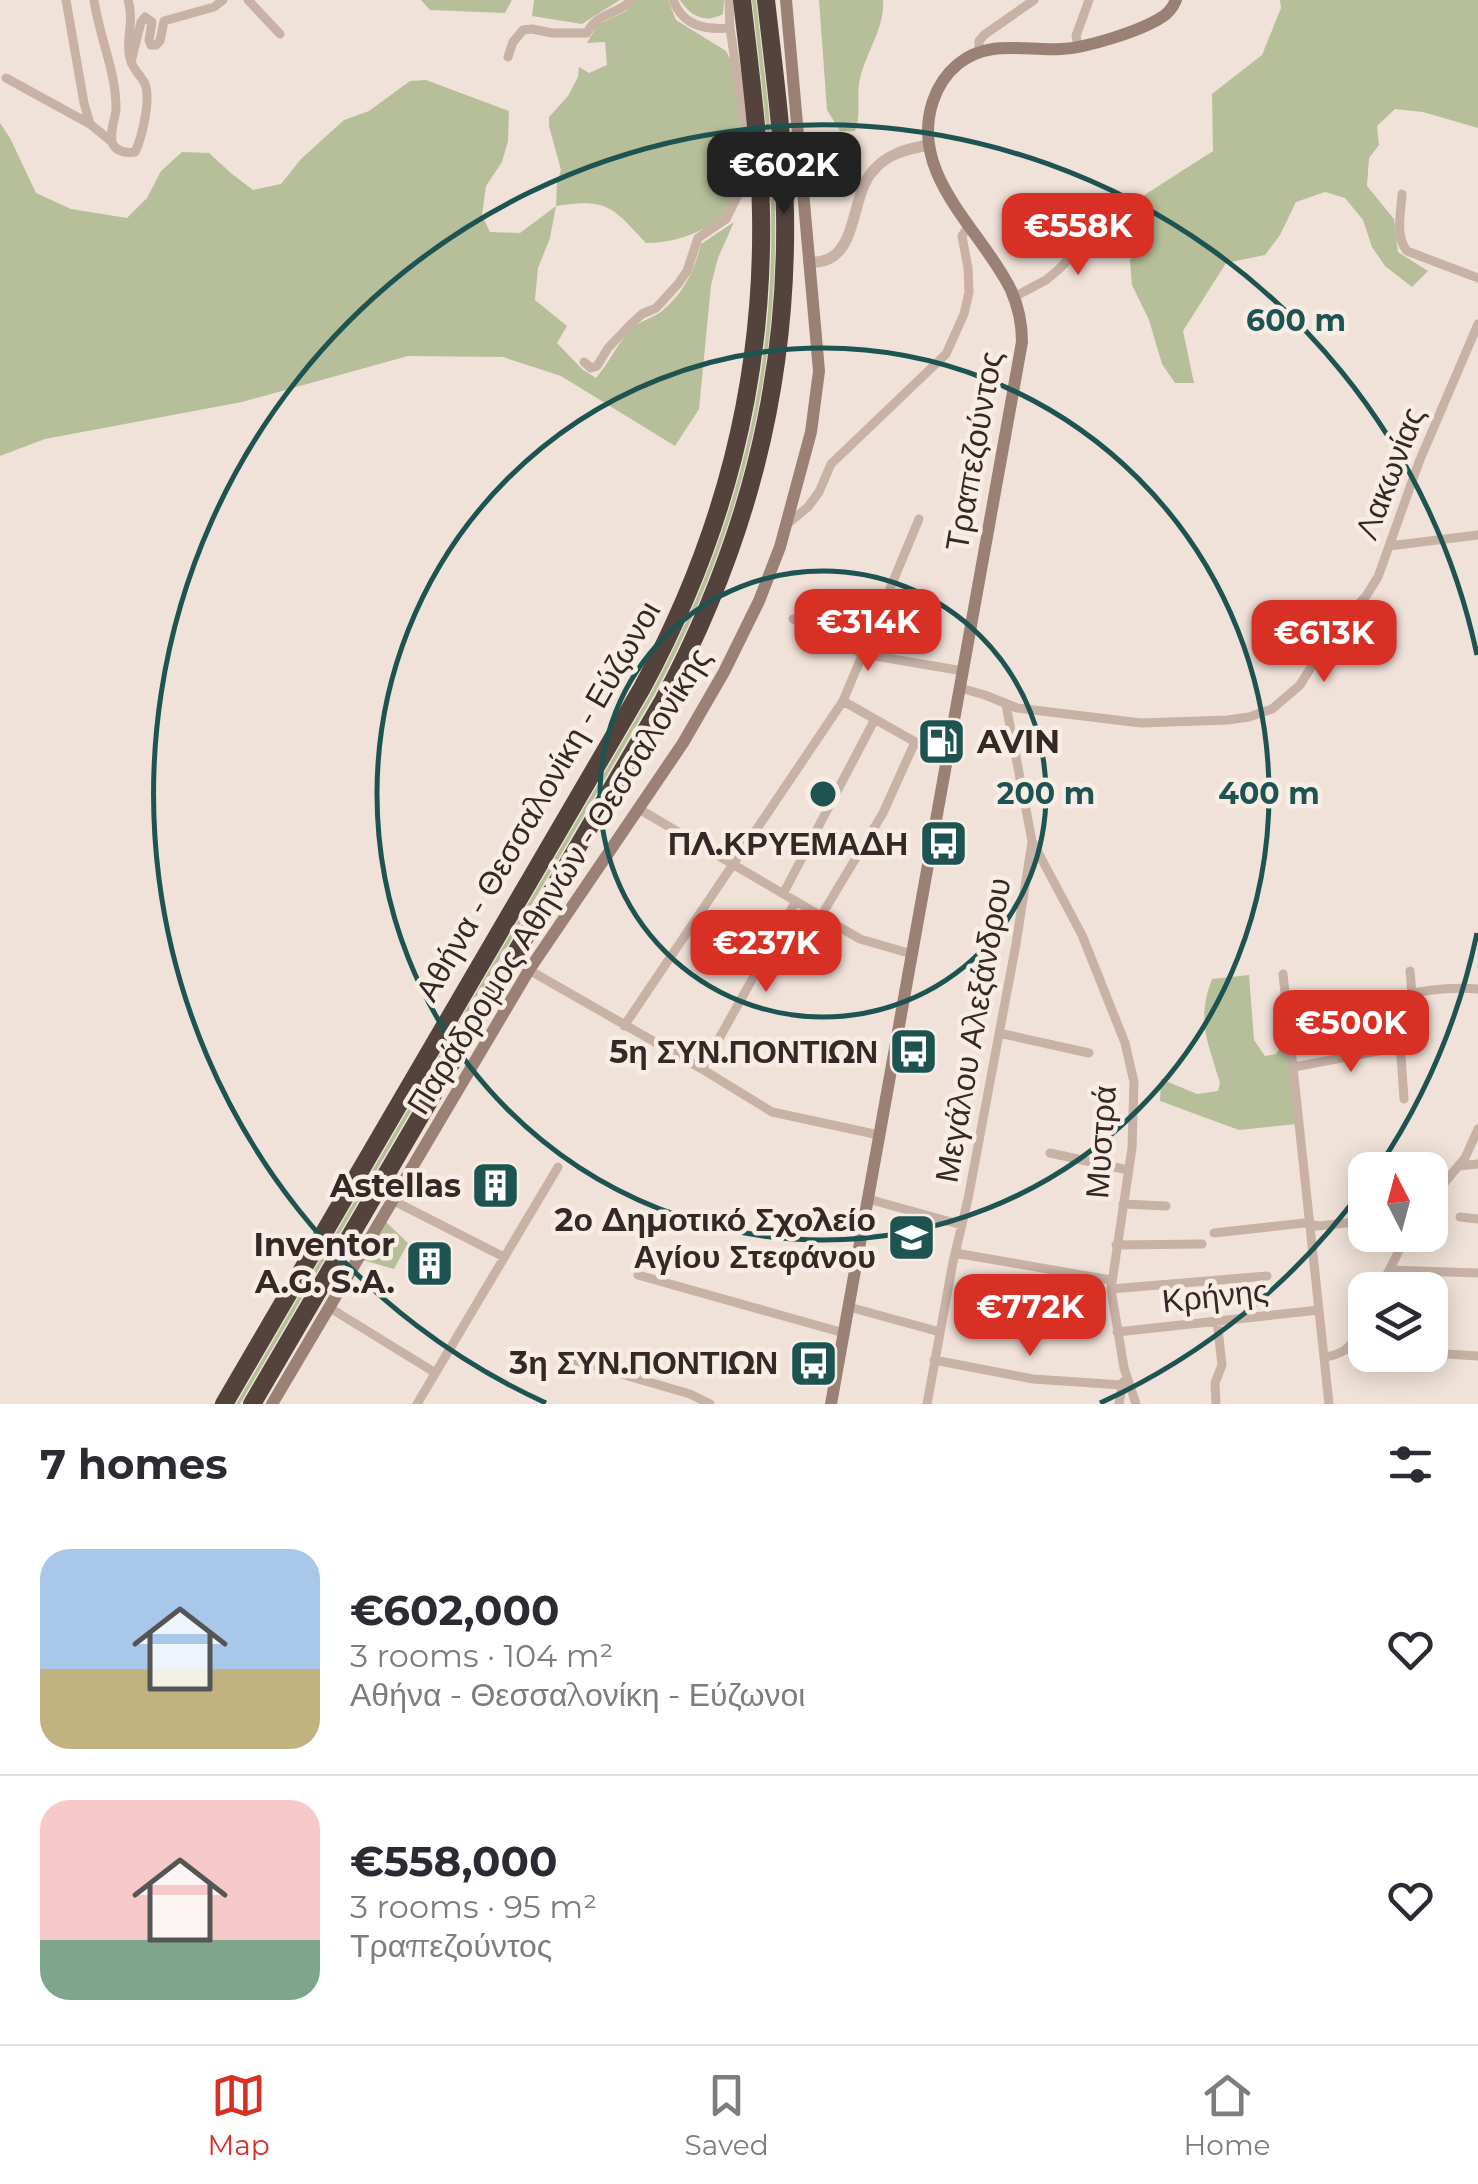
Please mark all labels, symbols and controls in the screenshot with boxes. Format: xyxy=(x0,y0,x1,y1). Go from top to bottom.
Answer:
pin: €602K xyxy=(714,132,854,217)
text: €602K xyxy=(729,145,839,184)
pin: €558K xyxy=(1008,193,1148,278)
text: €558K xyxy=(1024,206,1132,245)
text: 600 m xyxy=(1246,302,1346,339)
street label: Τραπεζούντος xyxy=(937,348,1010,554)
street label: Λακωνίας xyxy=(1347,401,1433,544)
pin: €314K xyxy=(798,589,938,674)
street label: Αθήνα - Θεσσαλονίκη - Εύζωνοι xyxy=(407,594,668,1008)
pin: €613K xyxy=(1254,600,1394,685)
text: €314K xyxy=(816,602,920,641)
text: €613K xyxy=(1274,613,1374,652)
street label: Παράδρομος Αθηνών - Θεσσαλονίκης xyxy=(398,640,719,1121)
fuel station icon: AVIN xyxy=(916,716,968,768)
place label: AVIN xyxy=(976,722,1060,761)
text: 200 m xyxy=(997,775,1095,812)
text: 400 m xyxy=(1218,775,1320,812)
centre of rings xyxy=(805,776,841,812)
bus stop icon: ΠΛ.ΚΡΥΕΜΑΔΗ xyxy=(917,818,969,870)
place label: ΠΛ.ΚΡΥΕΜΑΔΗ xyxy=(668,824,908,863)
street label: Μεγάλου Αλεξάνδρου xyxy=(927,875,1019,1185)
pin: €237K xyxy=(696,910,836,995)
text: €237K xyxy=(713,923,819,962)
pin: €500K xyxy=(1281,990,1421,1075)
text: €500K xyxy=(1295,1003,1407,1042)
bus stop icon: 5η ΣΥΝ.ΠΟΝΤΙΩΝ xyxy=(887,1026,939,1078)
place label: 5η ΣΥΝ.ΠΟΝΤΙΩΝ xyxy=(609,1032,878,1071)
street label: Μυστρά xyxy=(1077,1084,1124,1200)
north arrow xyxy=(1348,1152,1448,1252)
map controls xyxy=(1348,1152,1448,1372)
building icon: Astellas xyxy=(470,1160,522,1212)
place label: Astellas xyxy=(329,1166,461,1205)
place label: 2ο Δημοτικό Σχολείο Αγίου Στεφάνου xyxy=(555,1200,876,1276)
school or university icon: 2ο Δημοτικό Σχολείο Αγίου Στεφάνου xyxy=(885,1212,937,1264)
place label: Inventor A.G. S.A. xyxy=(254,1225,395,1301)
building icon: Inventor A.G. S.A. xyxy=(404,1237,456,1289)
street label: Κρήνης xyxy=(1160,1271,1270,1320)
button: layers xyxy=(1348,1272,1448,1372)
pin: €772K xyxy=(960,1274,1100,1359)
text: €772K xyxy=(976,1287,1084,1326)
bus stop icon: 3η ΣΥΝ.ΠΟΝΤΙΩΝ xyxy=(787,1337,839,1389)
place label: 3η ΣΥΝ.ΠΟΝΤΙΩΝ xyxy=(508,1343,778,1382)
icon: filters xyxy=(1383,1437,1438,1492)
text: 7 homes xyxy=(40,1438,228,1490)
text: €602,000 xyxy=(350,1584,560,1636)
icon: home xyxy=(120,1589,240,1709)
icon: heart xyxy=(1383,1622,1438,1677)
text: 3 rooms · 104 m² xyxy=(350,1636,613,1675)
text: Αθήνα - Θεσσαλονίκη - Εύζωνοι xyxy=(350,1675,805,1714)
text: €558,000 xyxy=(350,1835,558,1887)
icon: home xyxy=(120,1840,240,1960)
icon: heart xyxy=(1383,1873,1438,1928)
text: 3 rooms · 95 m² xyxy=(350,1887,597,1926)
text: Τραπεζούντος xyxy=(350,1926,552,1965)
tab: Map xyxy=(207,2068,270,2162)
tab: Saved xyxy=(685,2068,769,2162)
tab: Home xyxy=(1184,2068,1271,2162)

